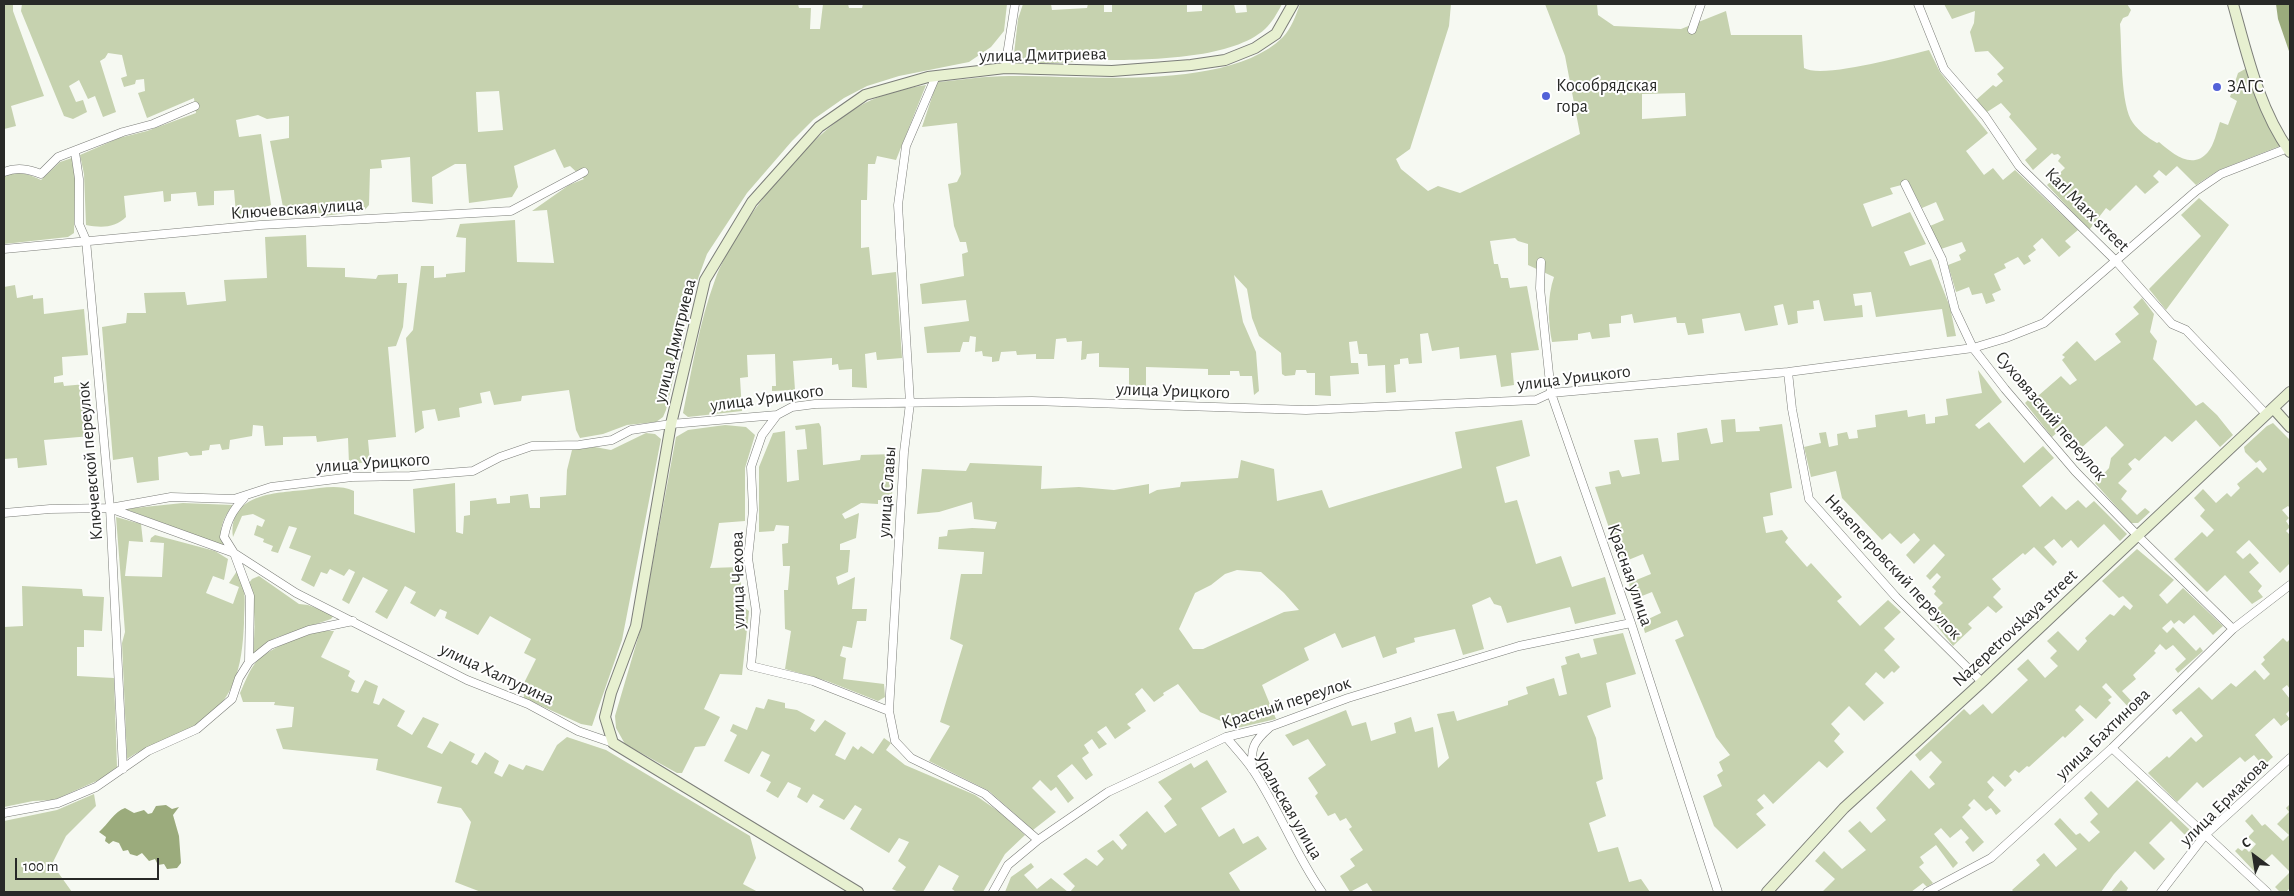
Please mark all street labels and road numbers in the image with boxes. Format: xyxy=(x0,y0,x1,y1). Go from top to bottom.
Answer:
street label: улица Дмитриева xyxy=(979,43,1107,67)
street label: Karl Marx street xyxy=(2040,163,2134,257)
street label: Ключевская улица xyxy=(230,194,364,224)
street label: улица Дмитриева xyxy=(649,277,701,405)
street label: Суховязский переулок xyxy=(1991,347,2111,485)
street label: улица Урицкого xyxy=(1516,360,1632,396)
street label: улица Урицкого xyxy=(1116,378,1230,404)
street label: улица Урицкого xyxy=(709,379,825,417)
street label: Ключевской переулок xyxy=(72,381,108,541)
street label: улица Славы xyxy=(873,446,901,538)
street label: улица Урицкого xyxy=(315,448,431,478)
street label: Нязепетровский переулок xyxy=(1820,490,1966,644)
street label: Красная улица xyxy=(1602,521,1658,629)
street label: улица Чехова xyxy=(726,531,750,629)
street label: Nazepetrovskaya street xyxy=(1948,565,2082,691)
street label: улица Халтурина xyxy=(437,638,557,710)
street label: Красный переулок xyxy=(1218,672,1354,734)
street label: улица Бахтинова xyxy=(2051,684,2155,784)
street label: Уральская улица xyxy=(1249,749,1327,863)
street label: улица Ермакова xyxy=(2175,753,2273,851)

